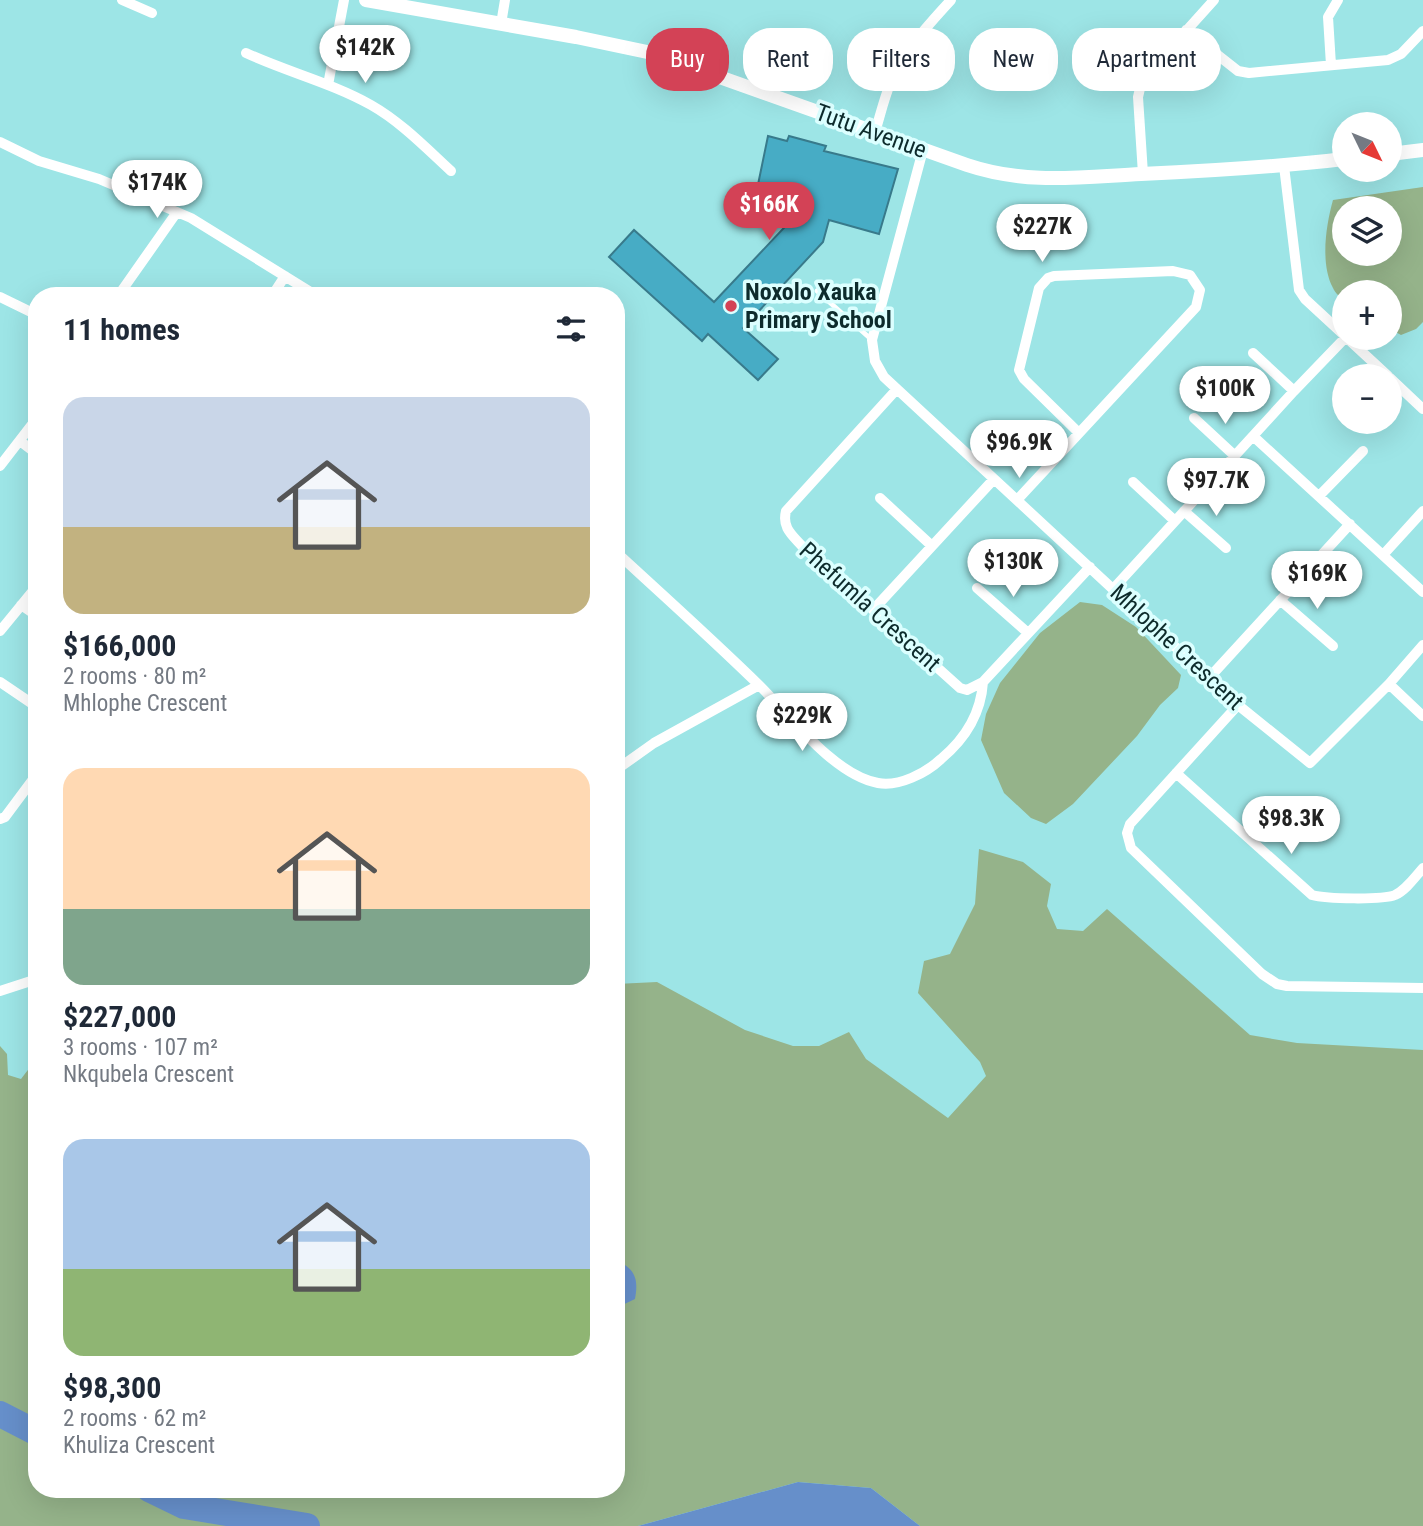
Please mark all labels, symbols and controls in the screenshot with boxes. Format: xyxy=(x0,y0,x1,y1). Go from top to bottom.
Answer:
pin: $142K xyxy=(316,25,414,85)
chip: Buy xyxy=(646,28,729,91)
chip: Rent xyxy=(743,28,833,91)
chip: Filters xyxy=(847,28,955,91)
chip: New xyxy=(969,28,1058,91)
chip: Apartment xyxy=(1072,28,1221,91)
text: $142K xyxy=(335,34,395,61)
street label: Tutu Avenue xyxy=(812,98,930,164)
north arrow xyxy=(1332,112,1402,182)
map controls xyxy=(1332,112,1402,434)
pin: $174K xyxy=(108,160,206,220)
text: $174K xyxy=(127,169,187,196)
pin: $166K xyxy=(720,182,818,242)
text: $166K xyxy=(739,191,799,218)
button: layers xyxy=(1332,196,1402,266)
pin: $227K xyxy=(993,204,1091,264)
text: $227K xyxy=(1012,213,1072,240)
place label: Noxolo Xauka Primary School xyxy=(745,278,892,334)
button: + xyxy=(1332,280,1402,350)
marker: Noxolo Xauka Primary School xyxy=(723,298,739,314)
icon: filters xyxy=(552,310,590,348)
text: 11 homes xyxy=(63,312,180,347)
button: − xyxy=(1332,364,1402,434)
pin: $100K xyxy=(1176,366,1274,426)
text: $100K xyxy=(1195,375,1255,402)
pin: $96.9K xyxy=(962,420,1076,480)
text: $96.9K xyxy=(986,429,1052,456)
icon: home xyxy=(264,442,390,568)
pin: $97.7K xyxy=(1159,458,1273,518)
text: $97.7K xyxy=(1183,467,1249,494)
street label: Phefumla Crescent xyxy=(794,536,946,678)
pin: $130K xyxy=(964,540,1062,599)
text: $130K xyxy=(983,548,1043,575)
pin: $169K xyxy=(1268,552,1366,611)
text: $169K xyxy=(1287,560,1347,587)
street label: Mhlophe Crescent xyxy=(1105,578,1249,716)
text: $166,000 xyxy=(63,628,176,663)
text: 2 rooms · 80 m² xyxy=(63,663,206,690)
text: Mhlophe Crescent xyxy=(63,690,227,717)
pin: $229K xyxy=(753,694,851,753)
text: $229K xyxy=(772,702,832,729)
pin: $98.3K xyxy=(1234,796,1348,856)
text: $98.3K xyxy=(1258,805,1324,832)
icon: home xyxy=(264,813,390,939)
text: $227,000 xyxy=(63,999,176,1034)
text: 3 rooms · 107 m² xyxy=(63,1034,218,1061)
text: Nkqubela Crescent xyxy=(63,1061,234,1088)
icon: home xyxy=(264,1184,390,1310)
text: $98,300 xyxy=(63,1370,161,1405)
text: 2 rooms · 62 m² xyxy=(63,1405,206,1432)
text: Khuliza Crescent xyxy=(63,1432,215,1459)

